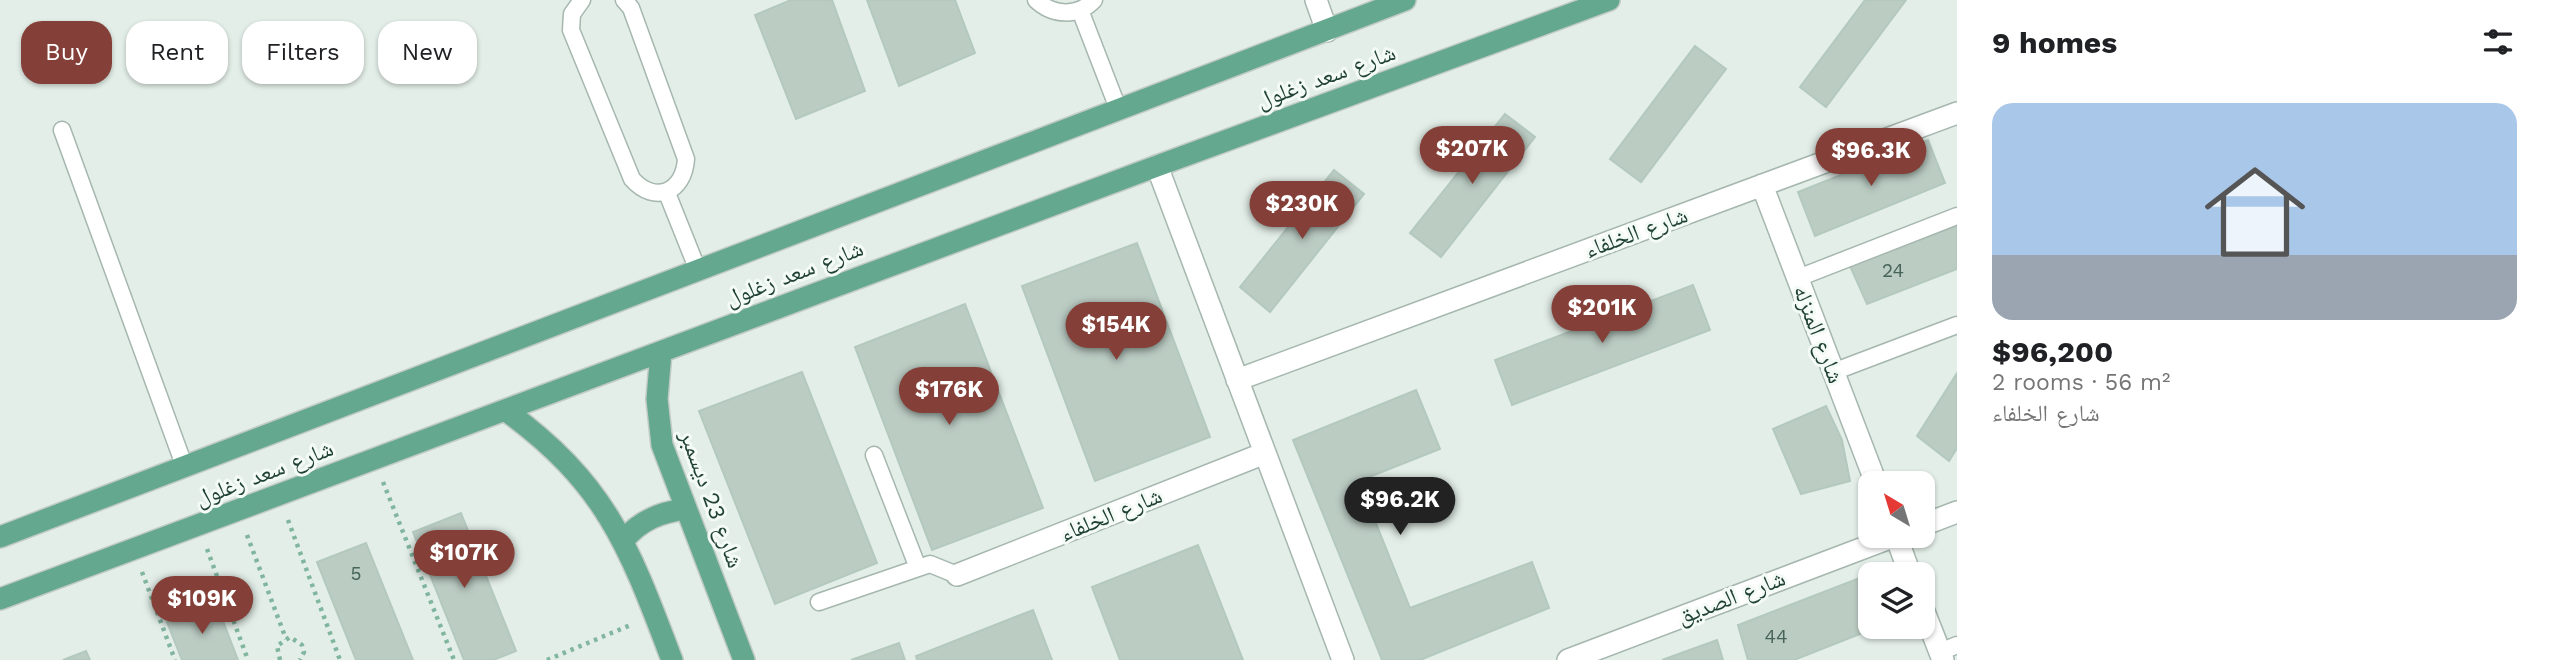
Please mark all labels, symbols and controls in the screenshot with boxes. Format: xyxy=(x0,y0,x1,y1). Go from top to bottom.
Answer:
chip: Buy xyxy=(21,21,112,84)
chip: Rent xyxy=(126,21,228,84)
chip: Filters xyxy=(242,21,364,84)
chip: New xyxy=(378,21,477,84)
icon: filters xyxy=(2479,23,2517,61)
text: 9 homes xyxy=(1992,25,2117,60)
street label: شارع سعد زغلول xyxy=(1253,39,1400,115)
pin: $207K xyxy=(1423,127,1521,186)
pin: $96.3K xyxy=(1814,128,1928,188)
text: $207K xyxy=(1436,135,1508,162)
text: $96.3K xyxy=(1831,137,1911,164)
icon: home xyxy=(2192,149,2318,275)
pin: $230K xyxy=(1253,182,1351,241)
text: $230K xyxy=(1266,190,1338,217)
street label: شارع الخلفاء xyxy=(1581,201,1692,265)
street label: شارع سعد زغلول xyxy=(721,235,867,313)
house number: 24 xyxy=(1882,259,1904,282)
street label: شارع المنزله xyxy=(1787,281,1850,387)
pin: $201K xyxy=(1553,286,1651,345)
text: $201K xyxy=(1567,294,1637,321)
pin: $154K xyxy=(1067,302,1165,362)
text: $154K xyxy=(1082,311,1150,338)
text: $96,200 xyxy=(1992,334,2113,369)
pin: $176K xyxy=(900,368,998,427)
text: 2 rooms · 56 m² xyxy=(1992,369,2170,396)
text: $176K xyxy=(915,376,983,403)
text: شارع الخلفاء xyxy=(1992,400,2100,427)
street label: شارع 23 ديسمبر xyxy=(673,426,749,572)
street label: شارع سعد زغلول xyxy=(191,435,337,513)
north arrow xyxy=(1858,471,1936,548)
map controls xyxy=(1858,471,1935,639)
pin: $96.2K xyxy=(1343,477,1457,537)
street label: شارع الخلفاء xyxy=(1056,482,1167,548)
text: $96.2K xyxy=(1360,486,1440,513)
pin: $107K xyxy=(415,530,513,590)
text: $107K xyxy=(430,539,498,566)
house number: 5 xyxy=(350,562,362,585)
button: layers xyxy=(1858,562,1935,639)
street label: شارع الصديق xyxy=(1673,565,1789,631)
pin: $109K xyxy=(153,576,251,636)
text: $109K xyxy=(167,585,237,612)
house number: 44 xyxy=(1764,625,1788,648)

